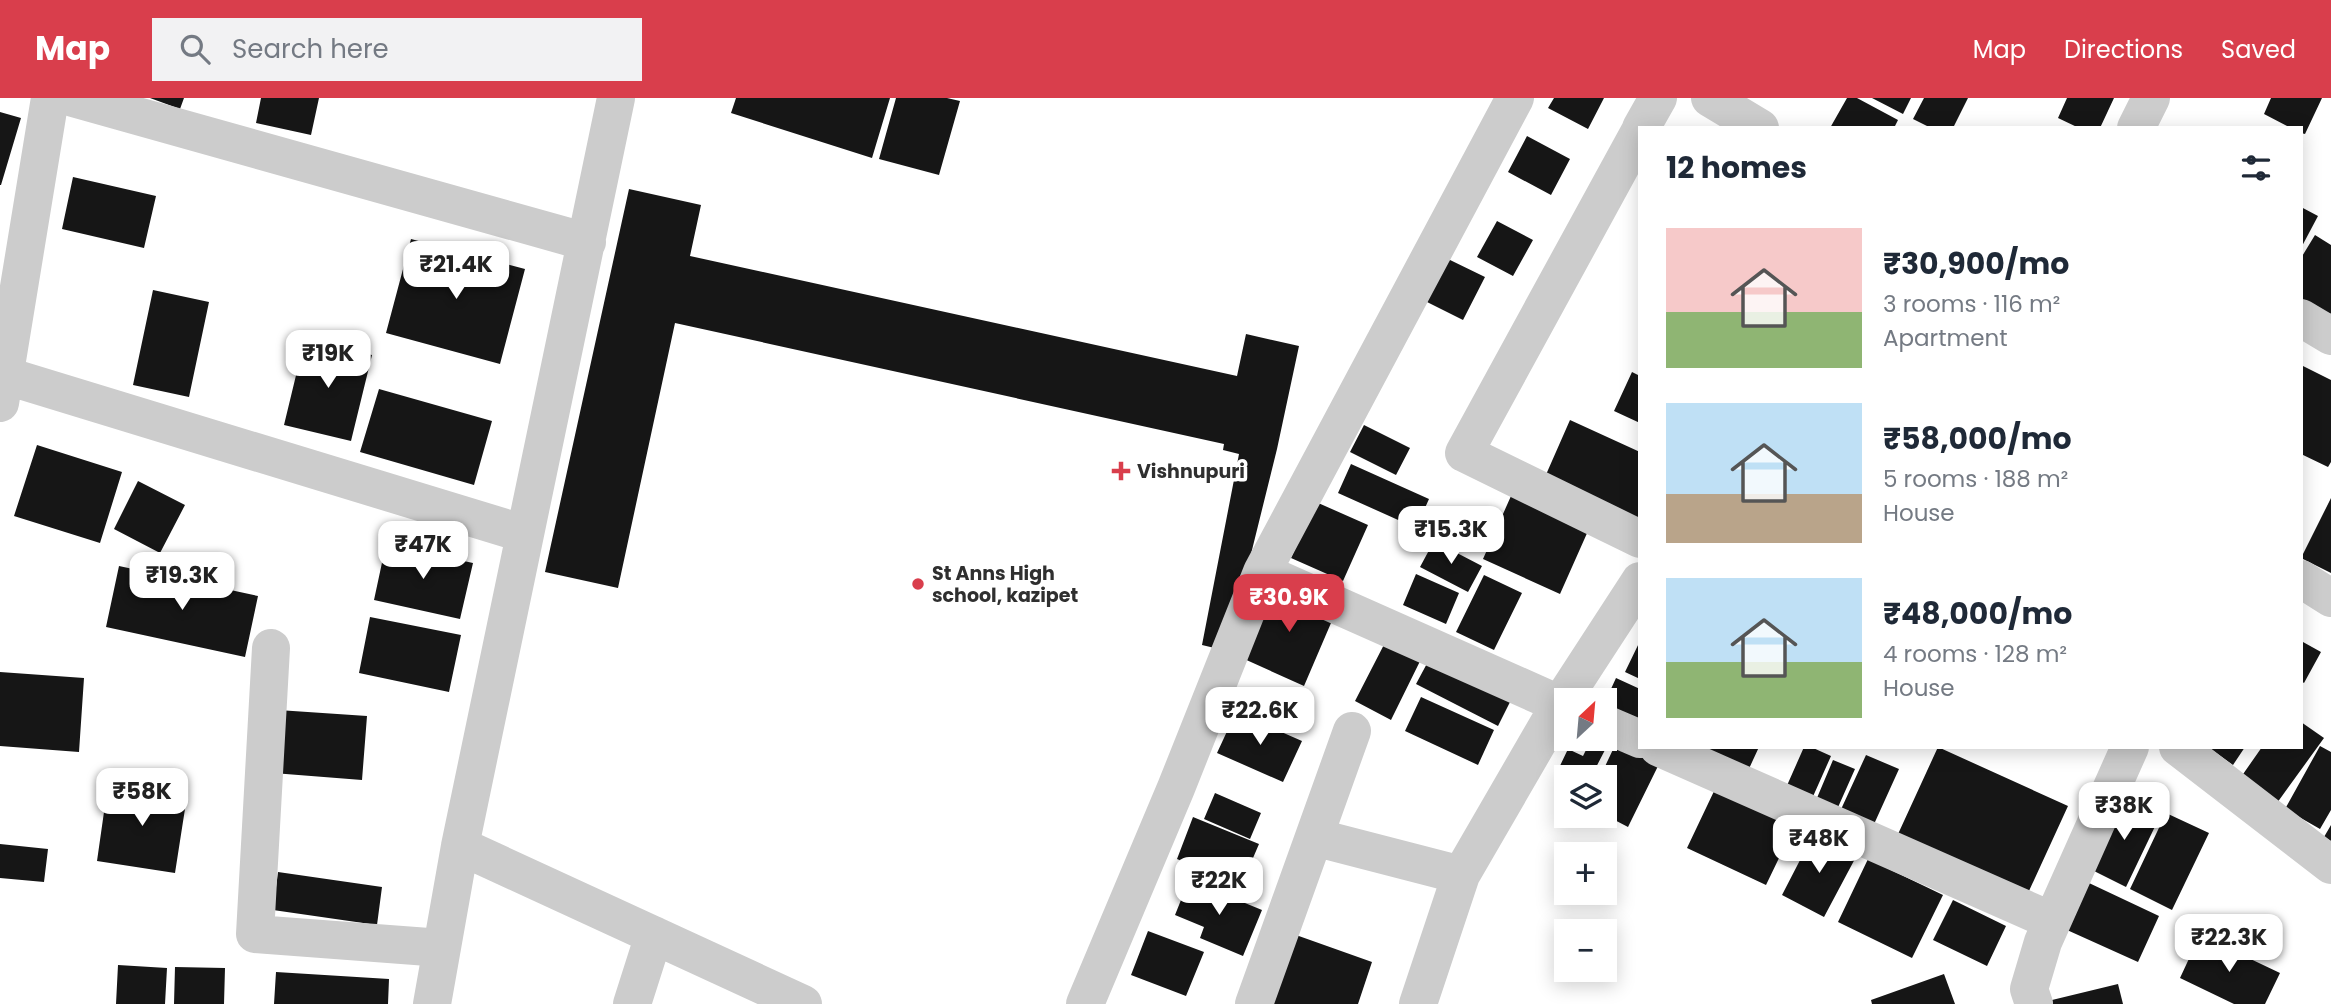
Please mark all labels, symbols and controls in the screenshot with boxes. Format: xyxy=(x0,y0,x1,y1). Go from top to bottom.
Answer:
search box xyxy=(152,18,642,81)
text: Map xyxy=(35,25,110,72)
icon: search xyxy=(176,30,214,68)
text: Search here xyxy=(232,31,389,67)
text: Map xyxy=(1973,33,2026,66)
text: Directions xyxy=(2064,33,2183,66)
text: Saved xyxy=(2221,33,2296,66)
text: 12 homes xyxy=(1666,146,1807,189)
icon: filters xyxy=(2237,149,2275,187)
pin: ₹21.4K xyxy=(399,242,513,301)
text: ₹30,900/mo xyxy=(1883,242,2069,285)
text: ₹21.4K xyxy=(419,248,493,280)
icon: home xyxy=(1722,256,1806,340)
text: 3 rooms · 116 m² xyxy=(1883,288,2060,320)
text: Apartment xyxy=(1883,322,2008,354)
pin: ₹19K xyxy=(287,330,369,390)
text: ₹19K xyxy=(302,337,354,369)
text: ₹58,000/mo xyxy=(1883,417,2072,460)
icon: home xyxy=(1722,431,1806,515)
place label: Vishnupuri xyxy=(1137,458,1245,485)
marker: Vishnupuri xyxy=(1111,461,1131,481)
text: 5 rooms · 188 m² xyxy=(1883,463,2068,495)
text: House xyxy=(1883,497,1955,529)
pin: ₹15.3K xyxy=(1394,506,1508,566)
text: ₹15.3K xyxy=(1414,513,1488,545)
pin: ₹47K xyxy=(382,522,464,581)
text: ₹47K xyxy=(394,528,452,560)
pin: ₹19.3K xyxy=(125,552,239,612)
text: ₹19.3K xyxy=(146,559,218,591)
place label: St Anns High school, kazipet xyxy=(932,560,1078,609)
pin: ₹30.9K xyxy=(1232,574,1346,634)
marker: St Anns High school, kazipet xyxy=(910,576,926,592)
text: ₹30.9K xyxy=(1249,581,1329,613)
text: ₹48,000/mo xyxy=(1883,592,2072,635)
icon: home xyxy=(1722,606,1806,690)
text: 4 rooms · 128 m² xyxy=(1883,638,2067,670)
text: House xyxy=(1883,672,1955,704)
pin: ₹22.6K xyxy=(1203,688,1317,747)
north arrow xyxy=(1554,688,1617,751)
map controls xyxy=(1554,688,1617,982)
text: ₹22.6K xyxy=(1221,694,1299,726)
button: layers xyxy=(1554,765,1617,828)
pin: ₹58K xyxy=(101,768,183,828)
text: ₹58K xyxy=(112,775,172,807)
pin: ₹38K xyxy=(2083,782,2165,842)
text: ₹38K xyxy=(2095,789,2153,821)
pin: ₹48K xyxy=(1778,816,1860,875)
text: ₹48K xyxy=(1789,822,1849,854)
button: + xyxy=(1554,842,1617,905)
pin: ₹22K xyxy=(1178,858,1260,917)
text: ₹22K xyxy=(1191,864,1247,896)
pin: ₹22.3K xyxy=(2172,914,2286,974)
button: − xyxy=(1554,919,1617,982)
text: ₹22.3K xyxy=(2191,921,2267,953)

